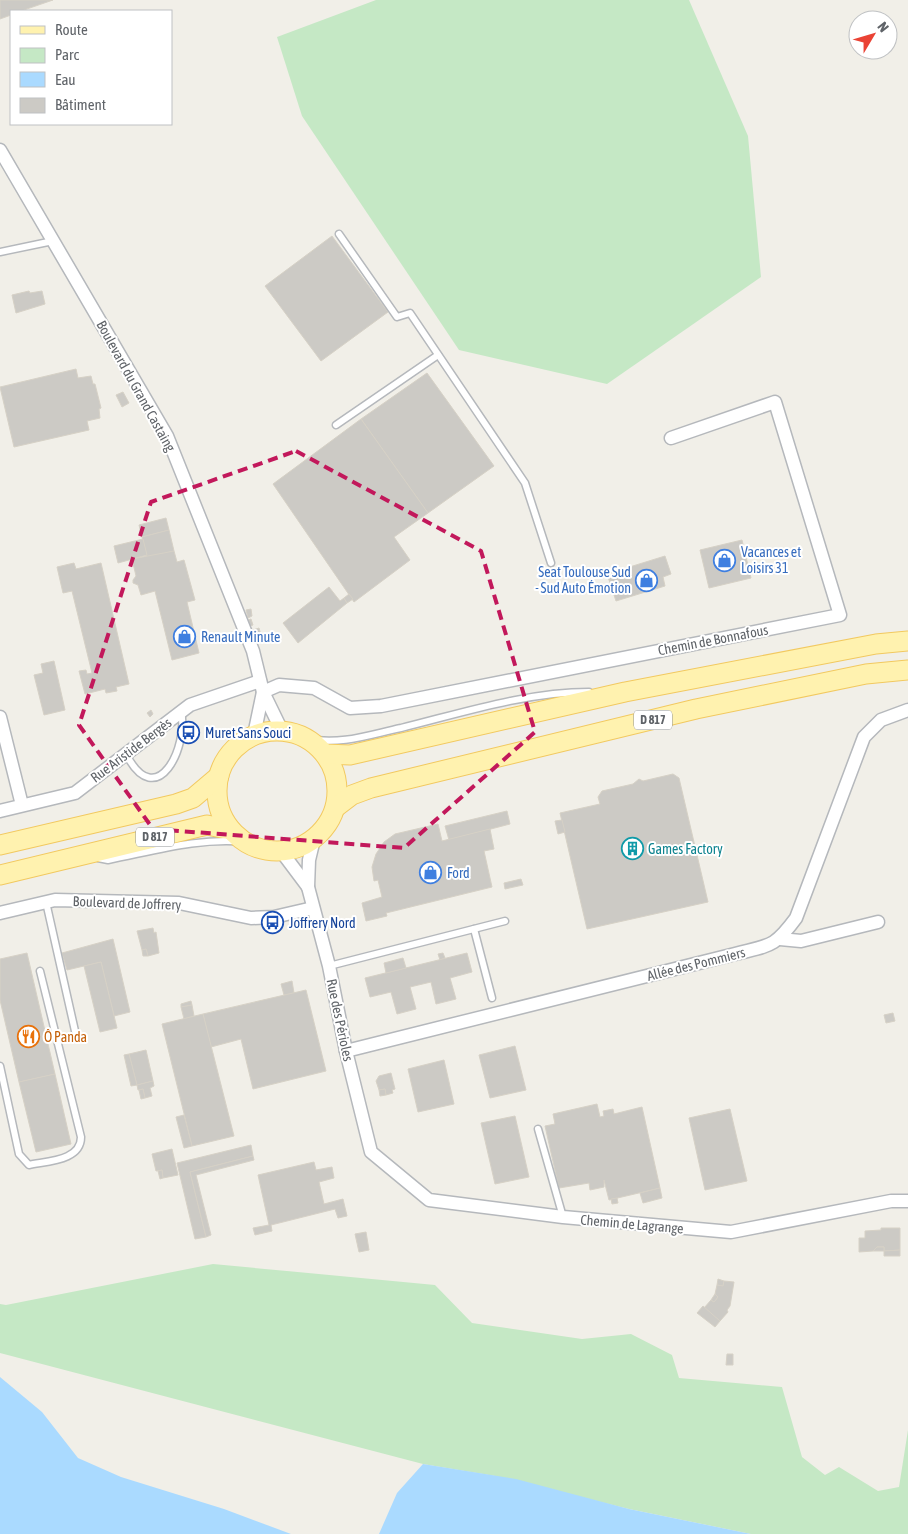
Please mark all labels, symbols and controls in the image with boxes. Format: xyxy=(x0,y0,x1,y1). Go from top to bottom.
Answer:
legend xyxy=(10,10,172,125)
north arrow xyxy=(848,10,898,60)
text: N xyxy=(874,19,892,35)
text: Route xyxy=(55,21,88,38)
text: Parc xyxy=(55,46,79,63)
text: Eau xyxy=(55,71,76,88)
text: Bâtiment xyxy=(55,96,106,113)
street label: Boulevard du Grand Castaing xyxy=(93,318,179,454)
place label: Vacances et Loisirs 31 xyxy=(741,544,801,576)
shop icon: Vacances et Loisirs 31 xyxy=(713,548,737,572)
place label: Seat Toulouse Sud - Sud Auto Émotion xyxy=(535,564,631,596)
shop icon: Seat Toulouse Sud - Sud Auto Émotion xyxy=(635,568,659,592)
street label: Chemin de Bonnafous xyxy=(657,621,769,659)
shop icon: Renault Minute xyxy=(173,625,197,649)
place label: Renault Minute xyxy=(201,629,280,645)
road number: D 817 xyxy=(634,710,672,730)
street label: Rue Aristide Bergès xyxy=(87,714,175,786)
bus stop icon: Muret Sans Souci xyxy=(177,721,201,745)
place label: Muret Sans Souci xyxy=(205,725,291,741)
road number: D 817 xyxy=(136,828,174,846)
building icon: Games Factory xyxy=(620,837,644,861)
place label: Games Factory xyxy=(648,841,723,857)
shop icon: Ford xyxy=(419,861,443,885)
place label: Ford xyxy=(447,865,470,881)
street label: Boulevard de Joffrery xyxy=(72,893,182,913)
bus stop icon: Joffrery Nord xyxy=(261,911,285,935)
place label: Joffrery Nord xyxy=(289,915,356,931)
street label: Allée des Pommiers xyxy=(645,944,747,984)
street label: Rue des Périoles xyxy=(323,977,357,1063)
restaurant icon: Ô Panda xyxy=(16,1025,40,1049)
place label: Ô Panda xyxy=(44,1029,87,1045)
street label: Chemin de Lagrange xyxy=(580,1212,684,1236)

